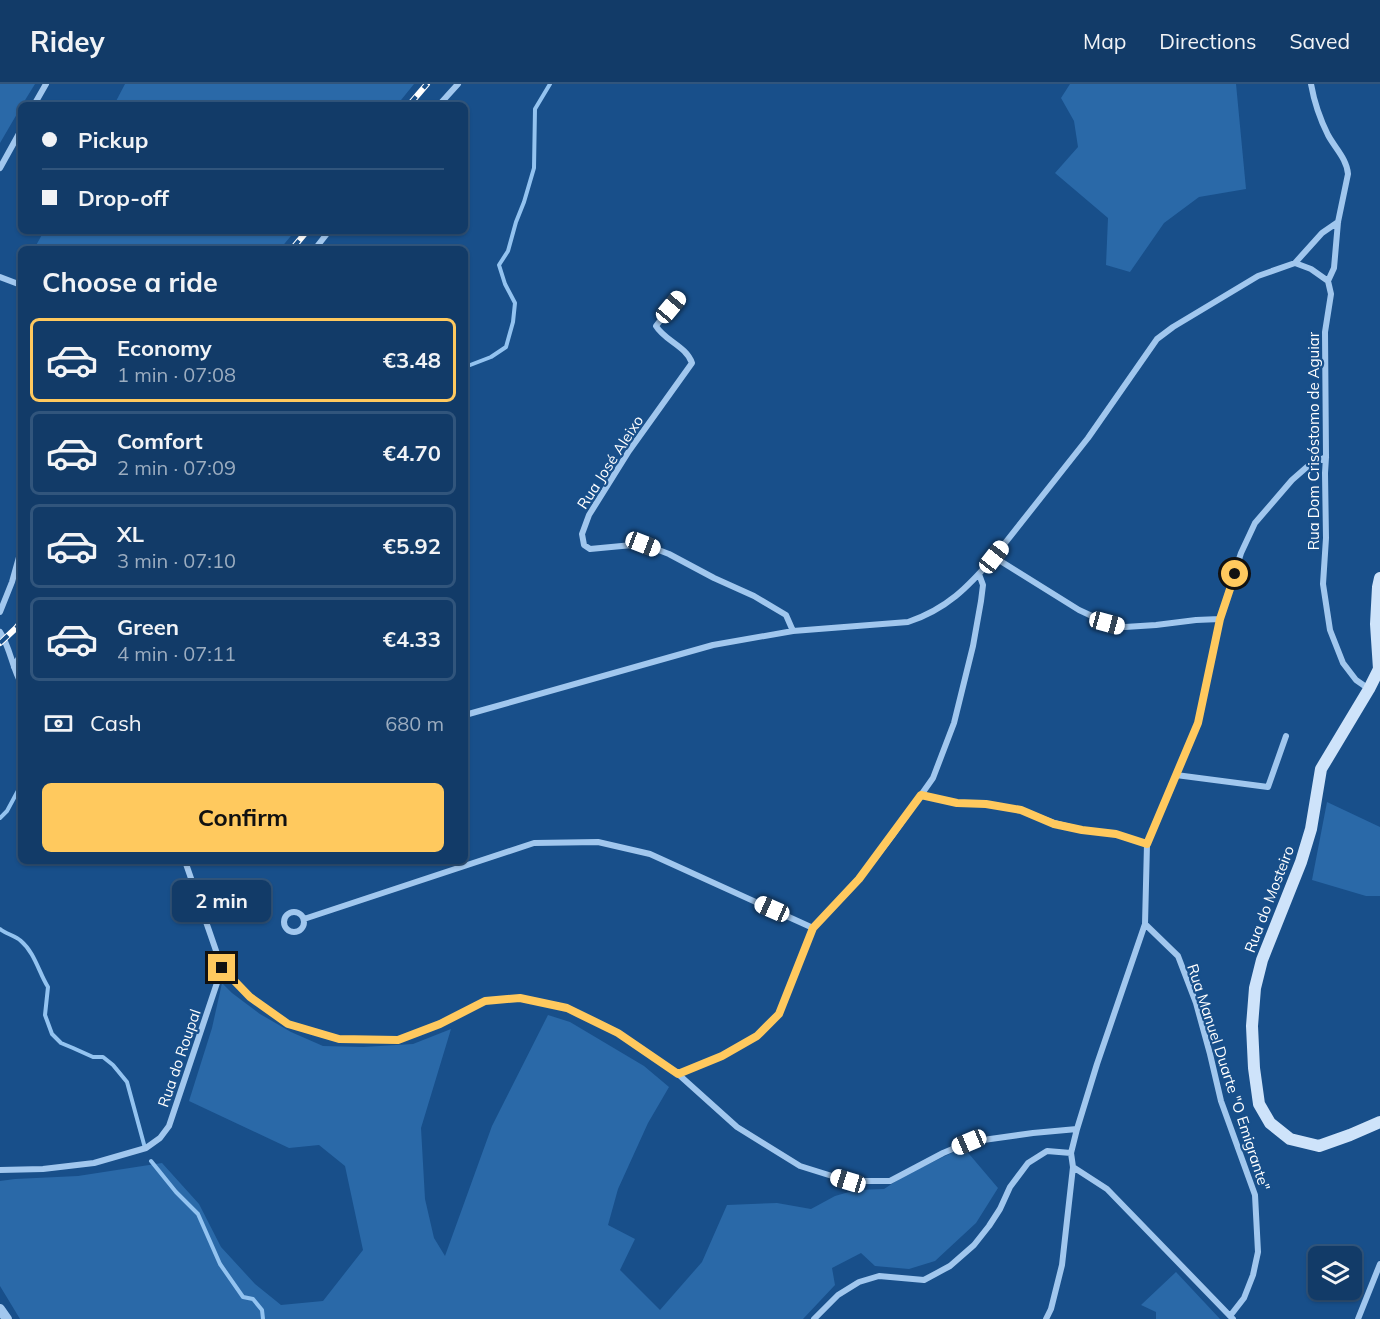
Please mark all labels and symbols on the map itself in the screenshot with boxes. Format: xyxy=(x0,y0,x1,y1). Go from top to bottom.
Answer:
car xyxy=(653,287,689,327)
street label: Rua Dom Crisóstomo de Aguiar xyxy=(1304,331,1323,550)
street label: Rua José Aleixo xyxy=(573,412,647,512)
car xyxy=(623,529,663,559)
car xyxy=(976,537,1012,577)
route start xyxy=(1221,560,1248,587)
car xyxy=(1087,610,1127,636)
street label: Rua do Mosteiro xyxy=(1240,843,1298,955)
callout: 2 min xyxy=(172,881,272,923)
car xyxy=(752,893,792,925)
route end xyxy=(208,954,235,981)
street label: Rua Manuel Duarte "O Emigrante" xyxy=(1183,961,1275,1193)
street label: Rua do Roupal xyxy=(153,1006,205,1110)
car xyxy=(949,1127,989,1157)
car xyxy=(828,1167,868,1195)

